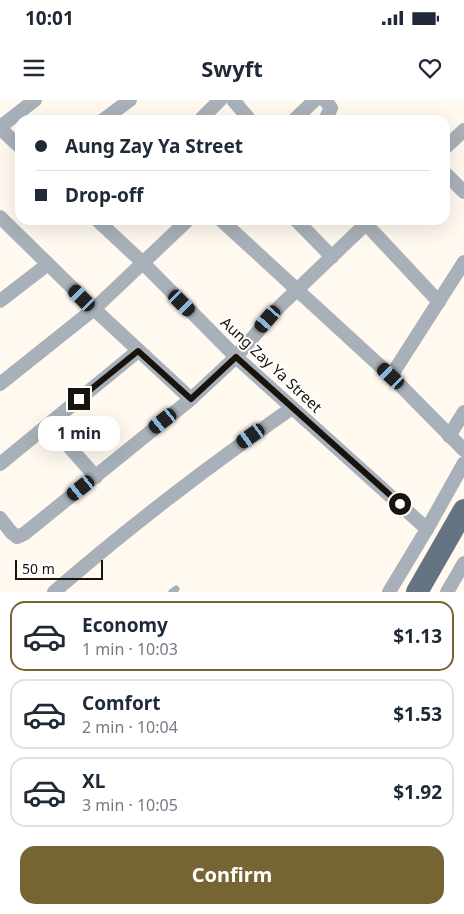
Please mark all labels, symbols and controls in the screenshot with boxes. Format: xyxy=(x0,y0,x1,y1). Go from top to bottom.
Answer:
text: 10:01 xyxy=(25,5,74,31)
text: Swyft xyxy=(201,53,263,83)
icon: menu xyxy=(20,54,48,82)
icon: heart xyxy=(416,54,444,82)
text: Aung Zay Ya Street xyxy=(65,133,243,159)
text: Drop-off xyxy=(65,182,144,208)
car xyxy=(66,282,97,314)
car xyxy=(166,287,197,319)
car xyxy=(252,303,283,335)
street label: Aung Zay Ya Street xyxy=(217,312,327,417)
car xyxy=(374,360,407,392)
route end xyxy=(68,388,90,410)
car xyxy=(146,406,179,436)
callout: 1 min xyxy=(38,416,120,452)
car xyxy=(234,421,267,451)
text: 1 min xyxy=(57,422,101,444)
car xyxy=(64,473,97,503)
route start xyxy=(389,493,411,515)
scale bar xyxy=(15,557,102,580)
text: 50 m xyxy=(22,559,55,578)
text: Economy xyxy=(82,612,168,638)
icon: car xyxy=(22,614,67,659)
text: $1.13 xyxy=(393,623,442,649)
text: 1 min · 10:03 xyxy=(82,638,178,660)
text: Comfort xyxy=(82,690,161,716)
icon: car xyxy=(22,692,67,737)
text: $1.53 xyxy=(393,701,442,727)
text: 2 min · 10:04 xyxy=(82,716,178,738)
text: XL xyxy=(82,768,105,794)
icon: car xyxy=(22,770,67,815)
text: $1.92 xyxy=(393,779,442,805)
text: 3 min · 10:05 xyxy=(82,794,178,816)
button: Confirm xyxy=(20,846,444,904)

